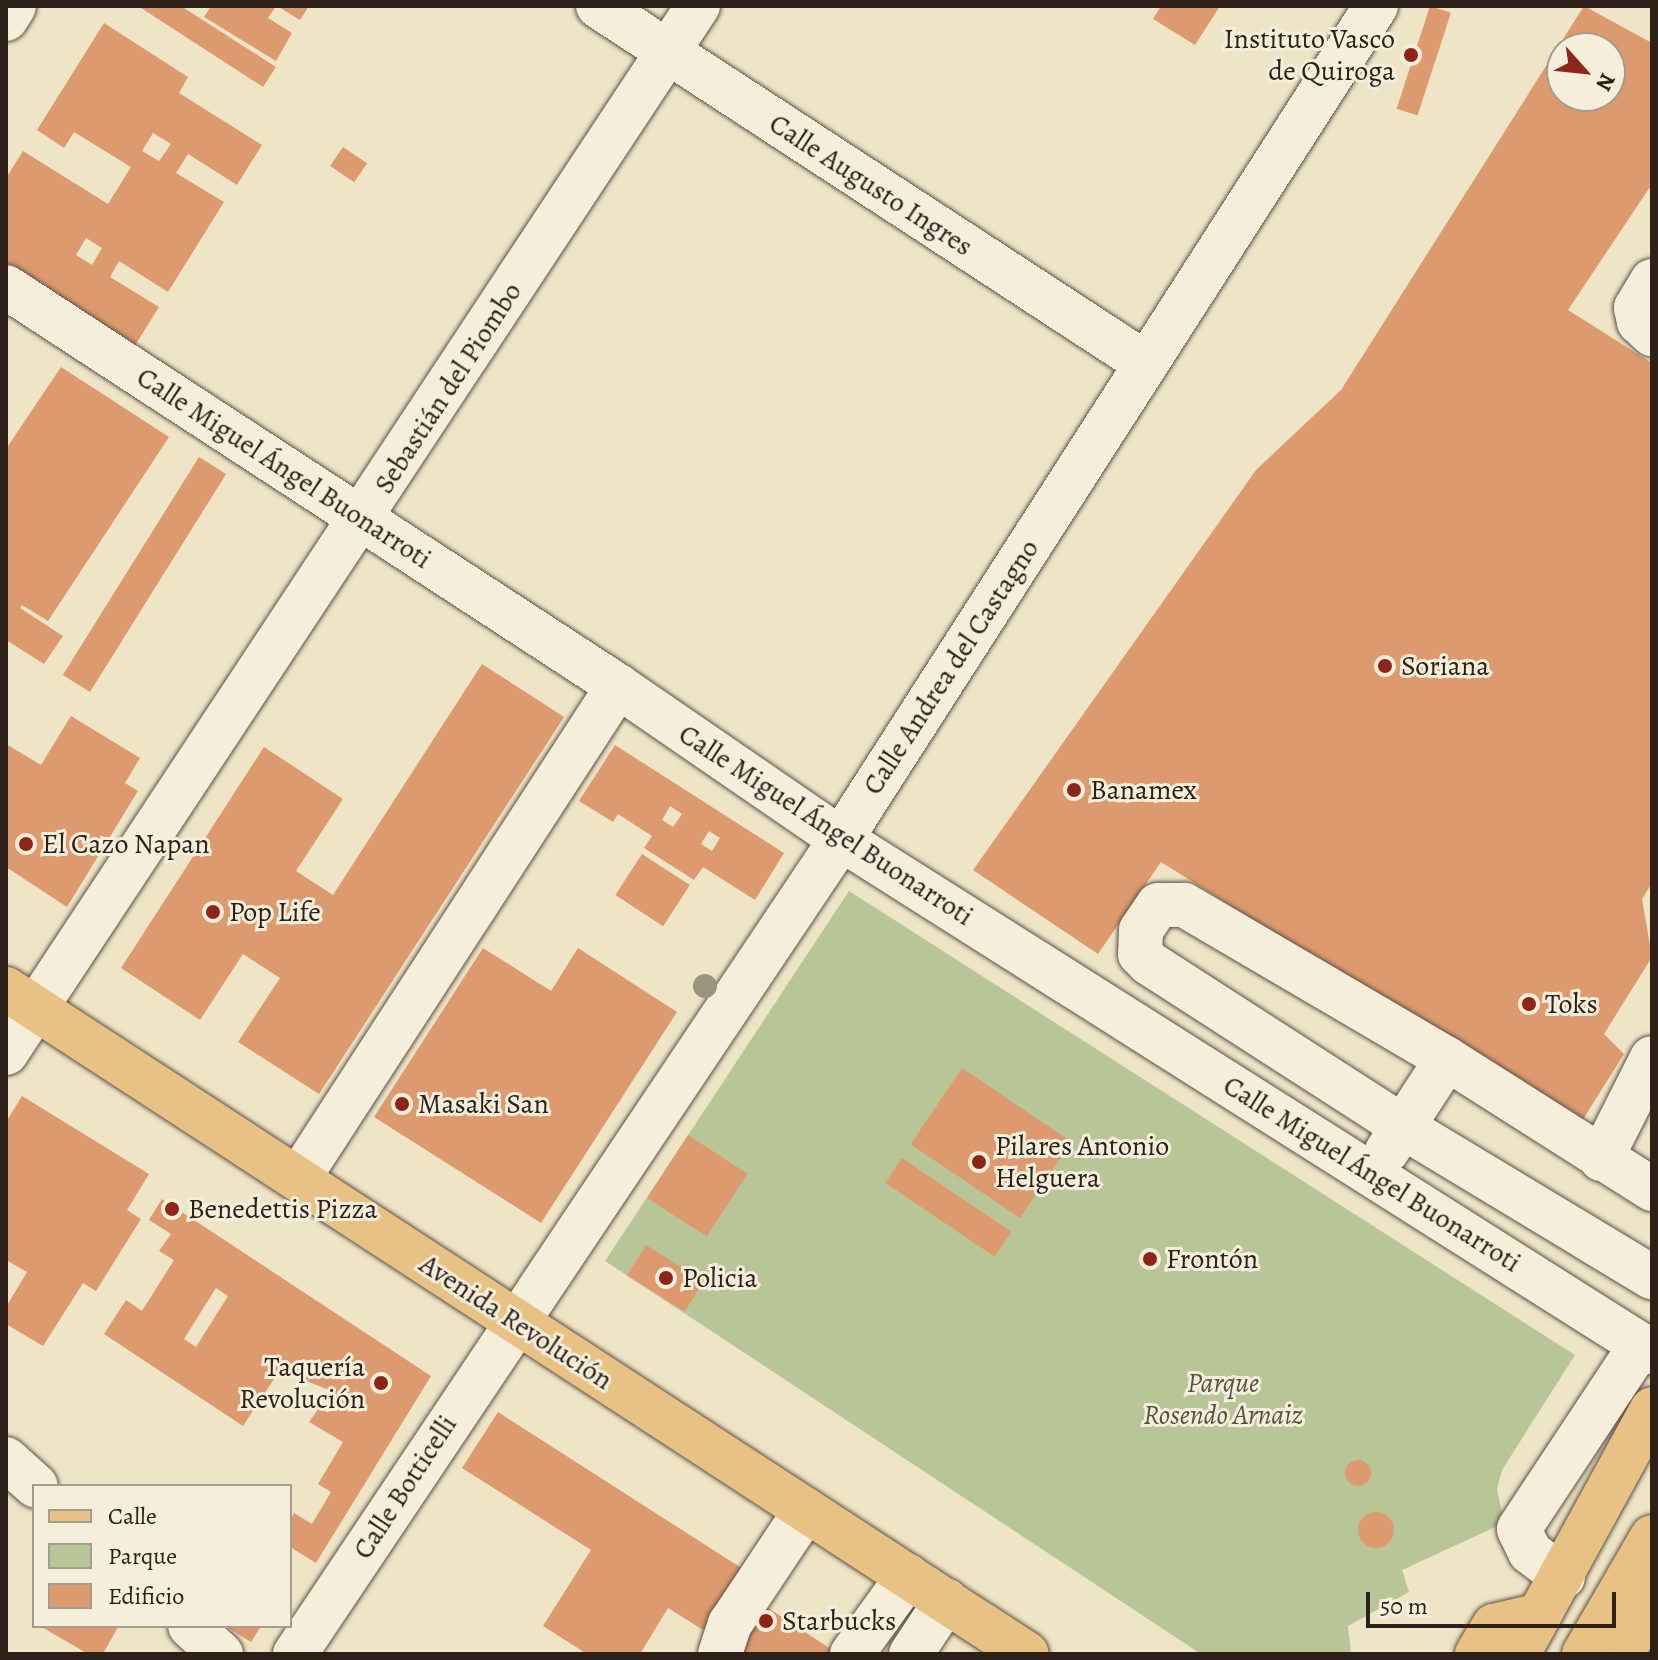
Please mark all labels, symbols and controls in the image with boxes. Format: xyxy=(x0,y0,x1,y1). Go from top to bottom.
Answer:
place label: Instituto Vasco de Quiroga xyxy=(1224,22,1395,88)
north arrow xyxy=(1546,32,1626,112)
marker: Instituto Vasco de Quiroga xyxy=(1402,46,1420,64)
text: N xyxy=(1589,68,1623,96)
street label: Calle Augusto Ingres xyxy=(763,107,979,263)
street label: Sebastián del Piombo xyxy=(367,276,529,500)
street label: Calle Miguel Ángel Buonarroti xyxy=(130,360,438,576)
street label: Calle Andrea del Castagno xyxy=(856,533,1046,801)
place label: Soriana xyxy=(1401,649,1489,683)
marker: Soriana xyxy=(1376,657,1394,675)
street label: Calle Miguel Ángel Buonarroti xyxy=(672,717,980,933)
place label: Banamex xyxy=(1090,773,1197,807)
marker: Banamex xyxy=(1065,781,1083,799)
place label: El Cazo Napan xyxy=(42,827,210,861)
marker: El Cazo Napan xyxy=(17,835,35,853)
place label: Pop Life xyxy=(229,895,321,929)
marker: Pop Life xyxy=(204,903,222,921)
place label: Toks xyxy=(1545,987,1598,1021)
marker: Toks xyxy=(1520,995,1538,1013)
street label: Calle Miguel Ángel Buonarroti xyxy=(1217,1069,1527,1279)
place label: Masaki San xyxy=(418,1087,549,1121)
marker: Masaki San xyxy=(393,1095,411,1113)
place label: Pilares Antonio Helguera xyxy=(995,1129,1169,1195)
marker: Pilares Antonio Helguera xyxy=(970,1153,988,1171)
place label: Benedettis Pizza xyxy=(188,1192,377,1226)
marker: Benedettis Pizza xyxy=(163,1200,181,1218)
place label: Frontón xyxy=(1166,1242,1258,1276)
street label: Avenida Revolución xyxy=(413,1247,619,1397)
marker: Frontón xyxy=(1141,1250,1159,1268)
place label: Policia xyxy=(682,1261,758,1295)
marker: Policia xyxy=(657,1269,675,1287)
place label: Taquería Revolución xyxy=(239,1350,365,1416)
park label: Parque Rosendo Arnaiz xyxy=(1143,1366,1303,1432)
marker: Taquería Revolución xyxy=(372,1374,390,1392)
street label: Calle Botticelli xyxy=(346,1409,464,1565)
legend xyxy=(32,1484,292,1628)
text: Calle xyxy=(108,1500,157,1532)
text: Parque xyxy=(108,1540,177,1572)
scale bar xyxy=(1370,1576,1620,1626)
text: Edificio xyxy=(108,1580,184,1612)
text: 50 m xyxy=(1380,1590,1428,1622)
place label: Starbucks xyxy=(782,1604,896,1638)
marker: Starbucks xyxy=(757,1612,775,1630)

